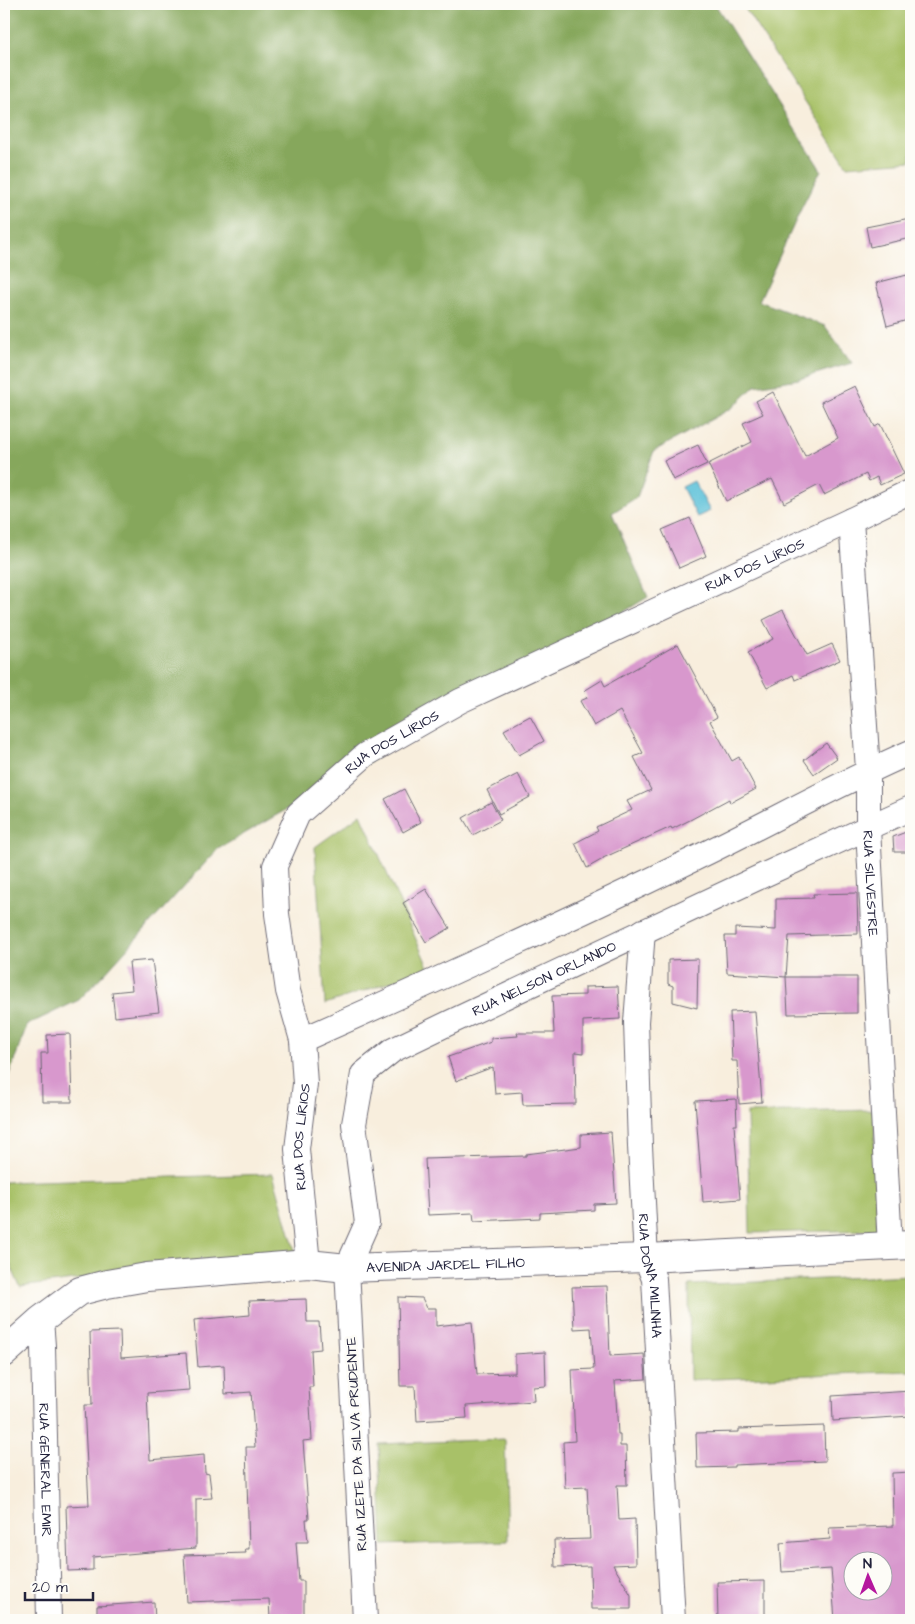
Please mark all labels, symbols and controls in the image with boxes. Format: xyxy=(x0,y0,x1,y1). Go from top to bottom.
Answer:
street label: RUA DOS LÍRIOS xyxy=(702,534,808,597)
street label: RUA DOS LÍRIOS xyxy=(341,706,443,779)
street label: RUA SILVESTRE xyxy=(857,830,883,938)
street label: RUA NELSON ORLANDO xyxy=(469,937,620,1022)
street label: RUA DOS LÍRIOS xyxy=(288,1082,316,1191)
street label: RUA DONA MILINHA xyxy=(633,1213,666,1339)
street label: AVENIDA JARDEL FILHO xyxy=(366,1253,525,1278)
street label: RUA IZETE DA SILVA PRUDENTE xyxy=(341,1336,373,1551)
street label: RUA GENERAL EMIR xyxy=(33,1403,56,1537)
north arrow xyxy=(842,1552,892,1602)
text: N xyxy=(863,1554,873,1574)
scale bar xyxy=(25,1569,92,1601)
text: 20 m xyxy=(32,1577,68,1598)

